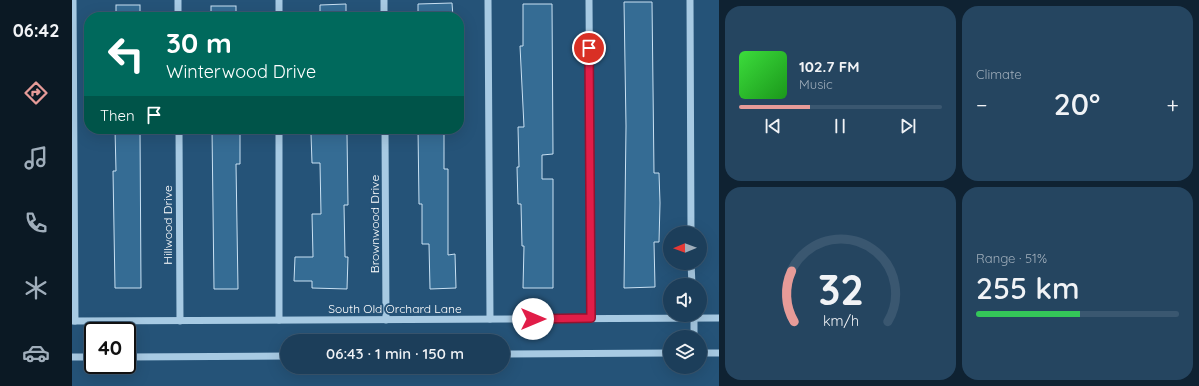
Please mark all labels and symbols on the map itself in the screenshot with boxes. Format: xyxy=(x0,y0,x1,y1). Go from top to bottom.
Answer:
pin xyxy=(572,31,606,65)
street label: Brownwood Drive xyxy=(367,175,382,273)
street label: Hillwood Drive xyxy=(160,185,175,265)
north arrow xyxy=(663,226,707,270)
position arrow xyxy=(512,298,554,340)
street label: South Old Orchard Lane xyxy=(328,301,462,316)
speed limit sign: 40 xyxy=(84,322,136,374)

